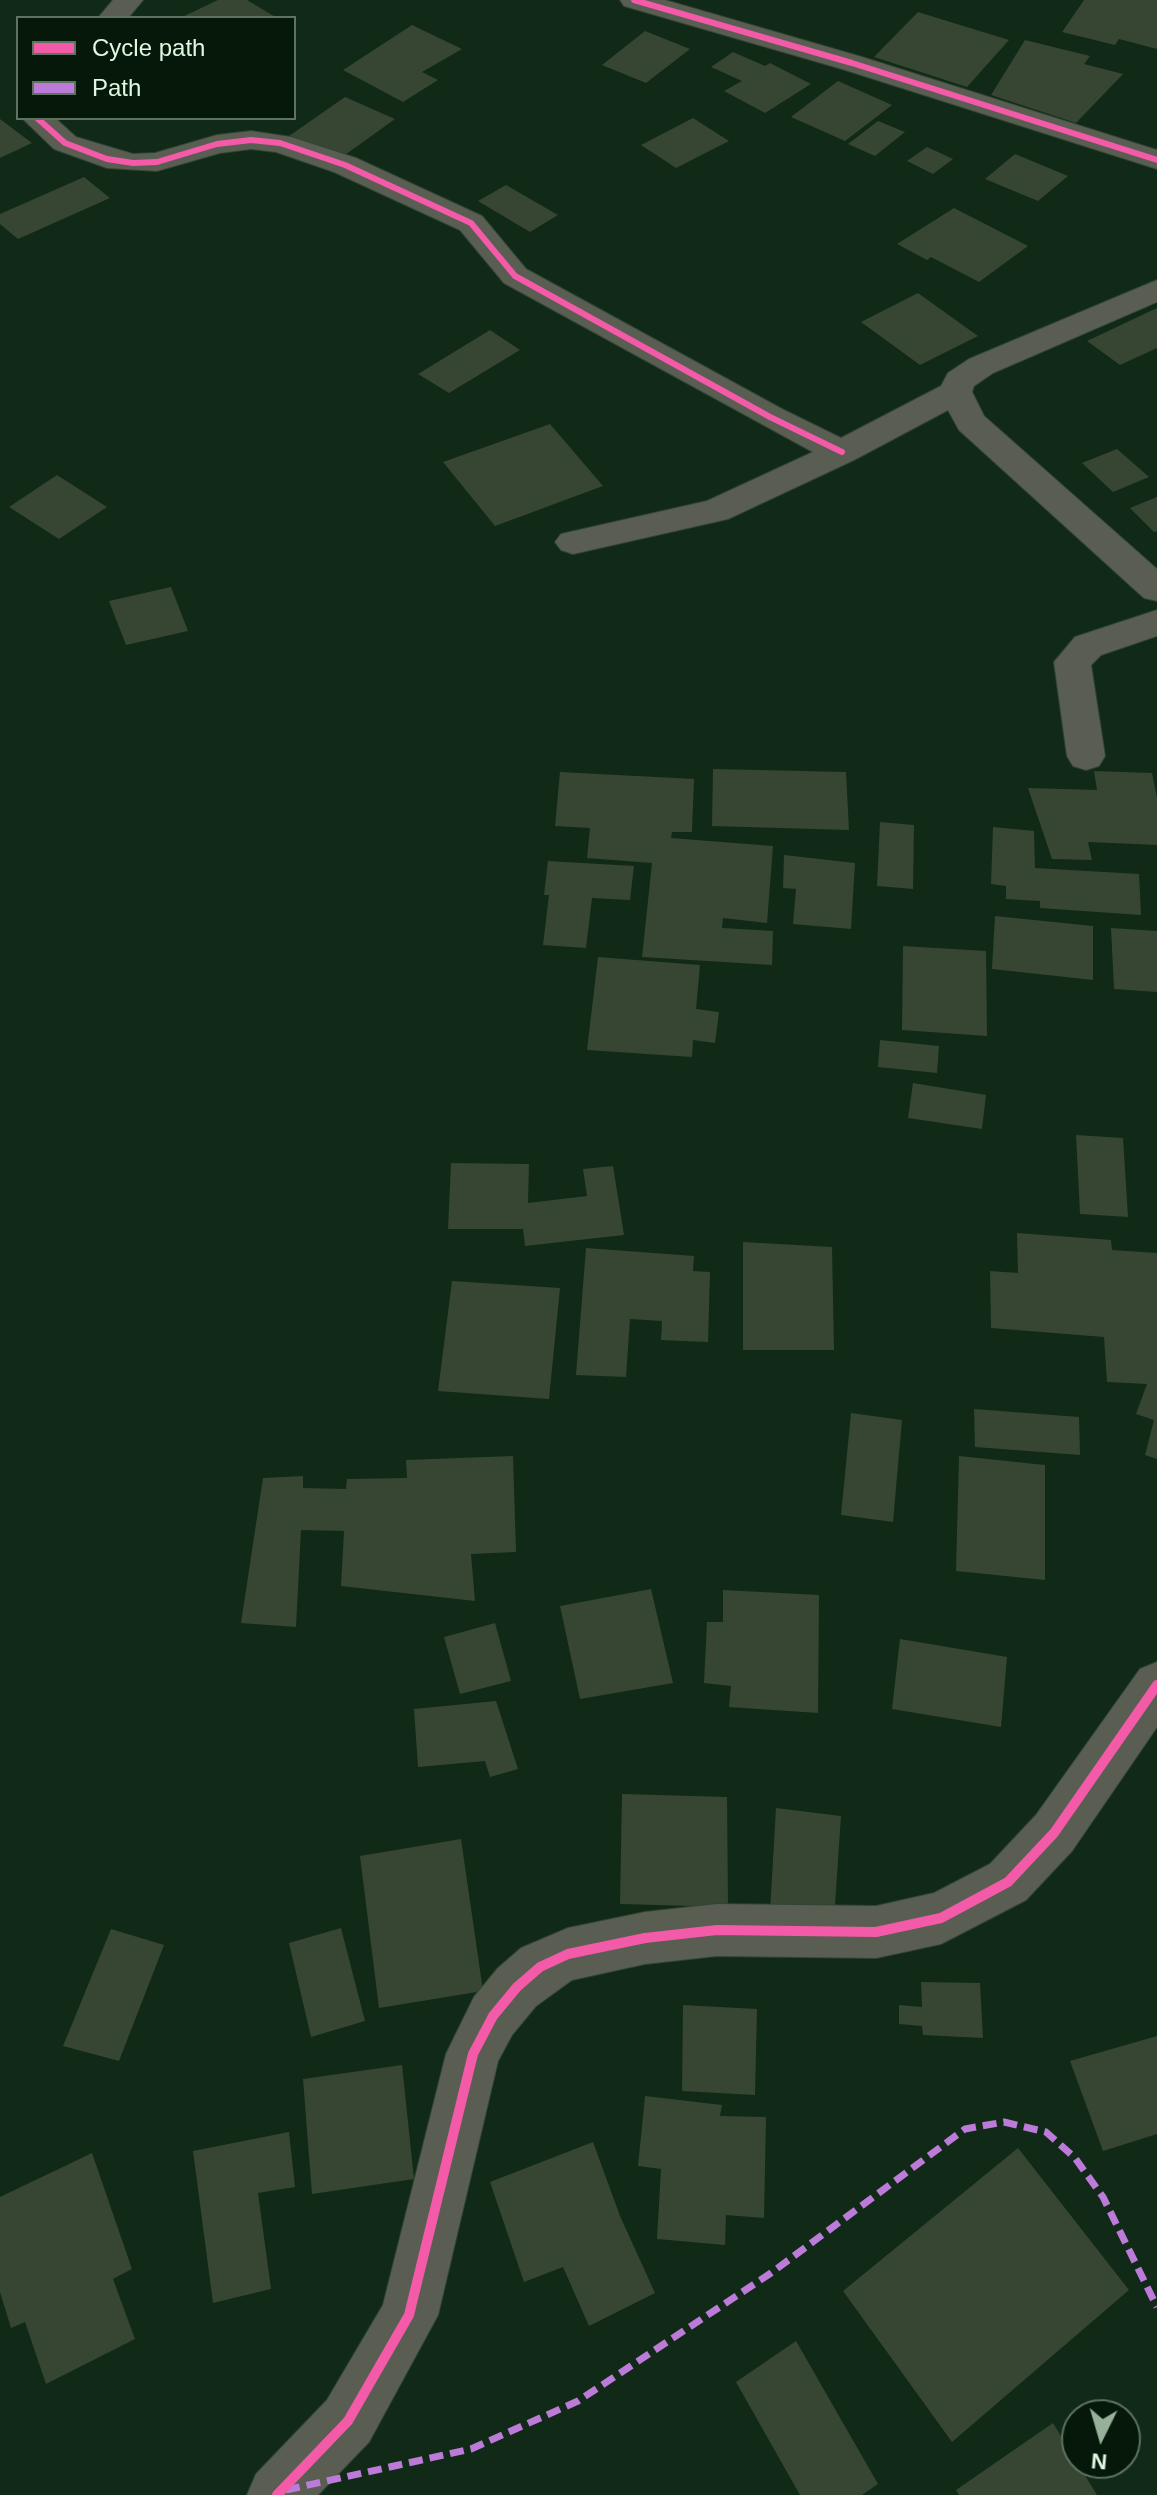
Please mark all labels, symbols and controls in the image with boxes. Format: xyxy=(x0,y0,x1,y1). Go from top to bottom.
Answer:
legend xyxy=(16,16,296,120)
text: Cycle path xyxy=(92,34,205,61)
text: Path xyxy=(92,74,141,101)
north arrow xyxy=(1061,2399,1141,2479)
text: N xyxy=(1090,2448,1108,2475)

